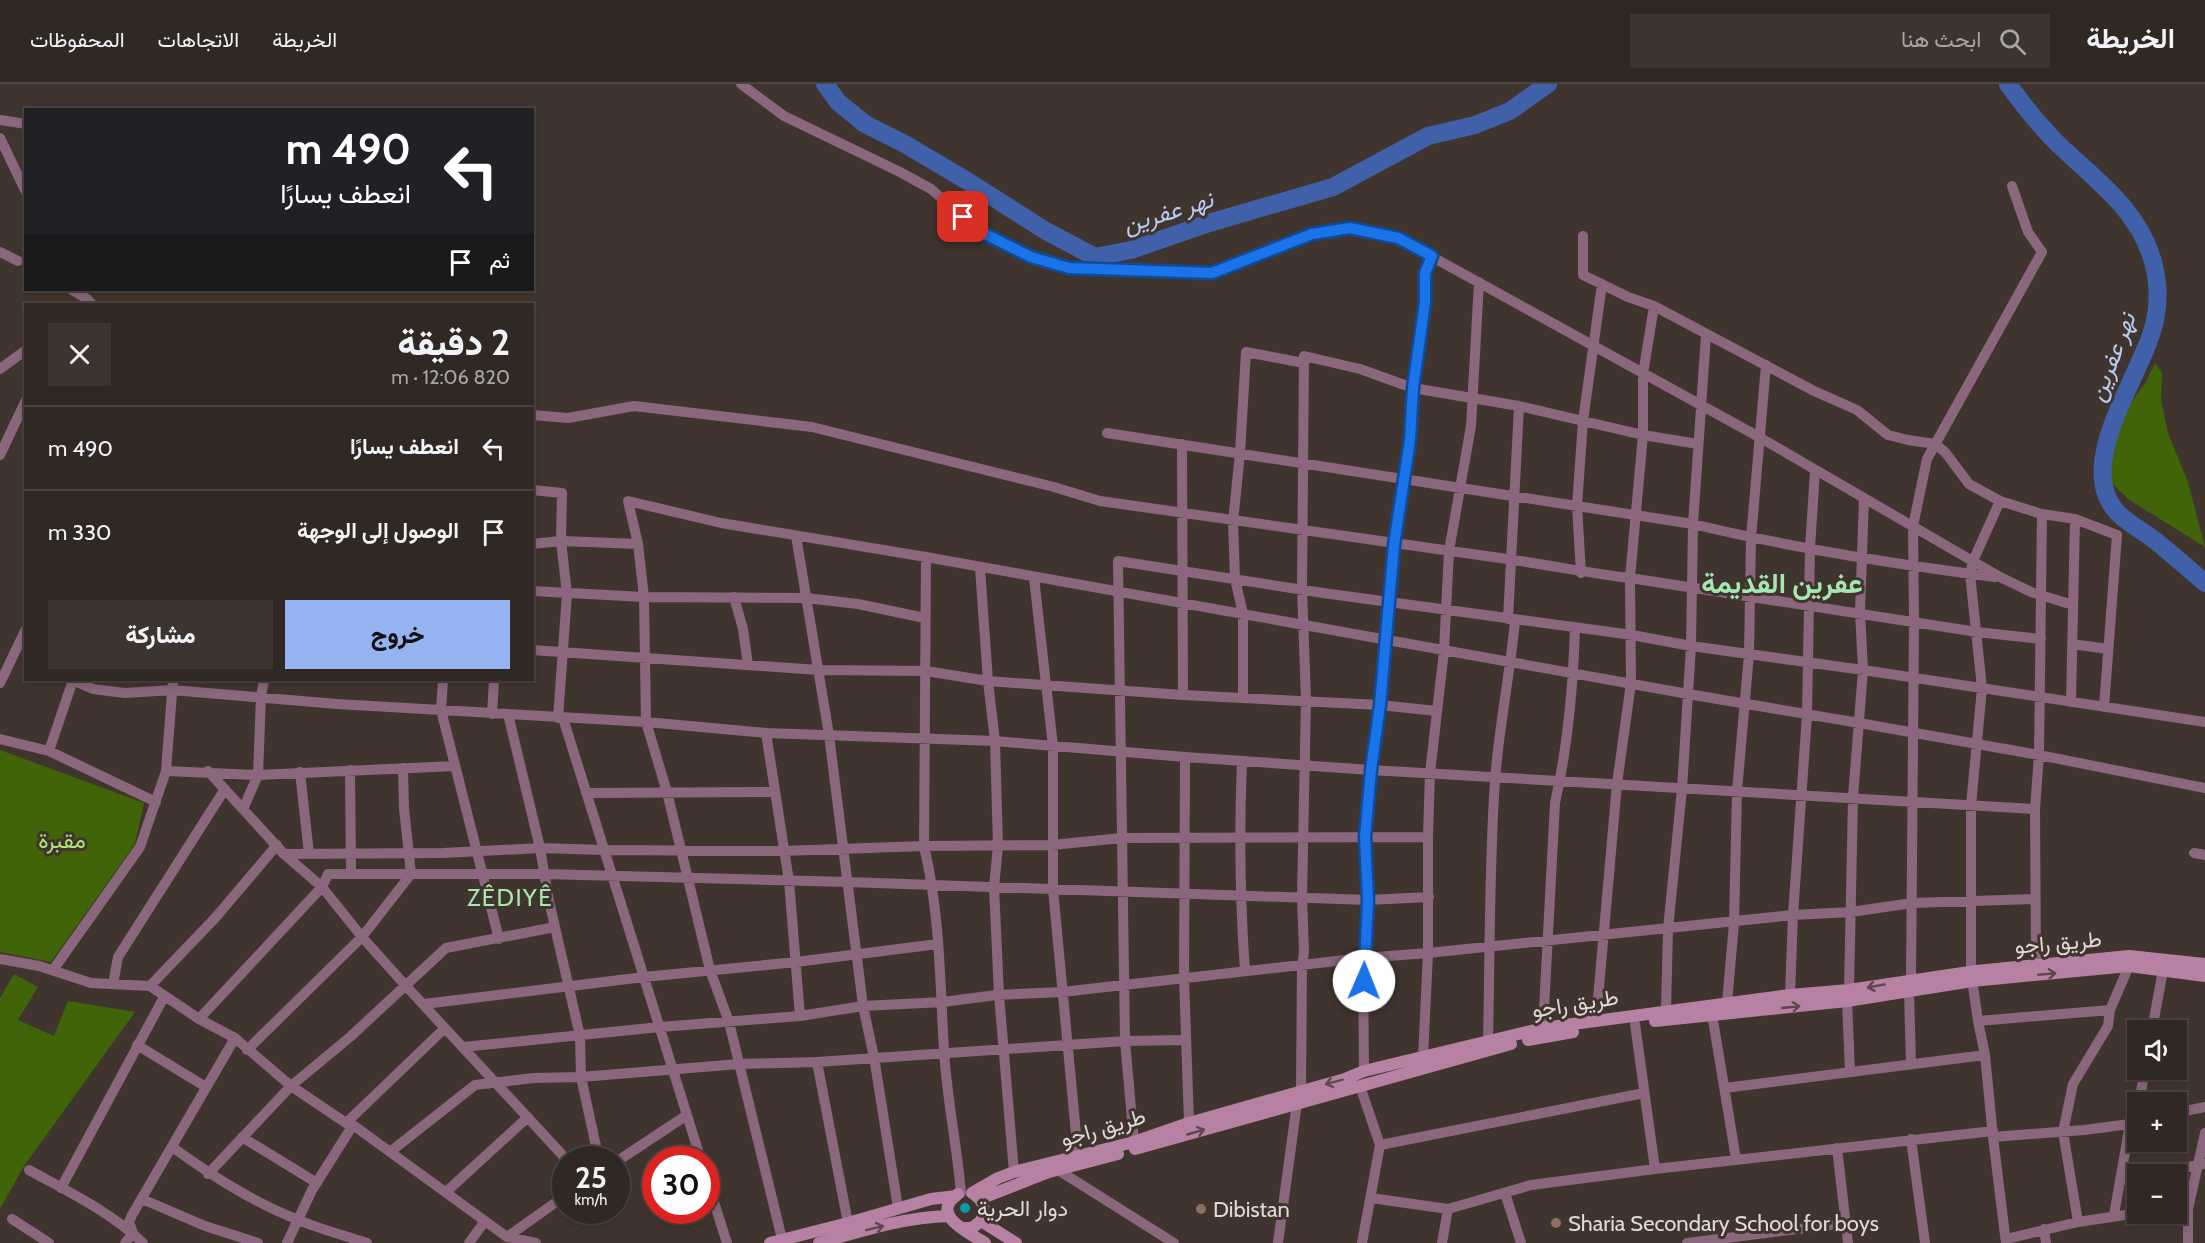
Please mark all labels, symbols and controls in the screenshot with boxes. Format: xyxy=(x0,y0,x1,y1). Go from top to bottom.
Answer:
search box xyxy=(1630,14,2050,68)
text: الخريطة xyxy=(2086,21,2175,55)
icon: search xyxy=(1996,25,2029,58)
text: ابحث هنا xyxy=(1901,26,1981,53)
text: المحفوظات xyxy=(30,27,125,52)
text: الاتجاهات xyxy=(158,27,239,52)
text: الخريطة xyxy=(272,27,337,52)
text: 490 m xyxy=(286,123,411,175)
icon: left xyxy=(432,132,510,210)
text: انعطف يسارًا xyxy=(280,177,411,210)
water label: نهر عفرين xyxy=(1119,184,1218,240)
pin xyxy=(937,191,988,242)
icon: arrive xyxy=(946,200,979,233)
icon: arrive xyxy=(444,246,477,279)
text: ثم xyxy=(489,247,510,274)
water label: نهر عفرين xyxy=(2081,307,2143,405)
text: 2 دقيقة xyxy=(398,320,510,364)
button: close xyxy=(48,323,111,386)
text: 820 m · 12:06 xyxy=(391,365,510,389)
icon: left xyxy=(477,432,510,465)
text: انعطف يسارًا xyxy=(350,433,459,460)
text: 490 m xyxy=(48,435,113,462)
icon: arrive xyxy=(477,516,510,549)
text: الوصول إلى الوجهة xyxy=(297,517,459,544)
text: 330 m xyxy=(48,519,111,546)
district label: عفرين القديمة xyxy=(1701,566,1863,601)
button: مشاركة xyxy=(48,600,273,669)
button: خروج xyxy=(285,600,510,669)
park label: مقبرة xyxy=(38,827,86,854)
district label: ZÊDIYÊ xyxy=(467,883,553,912)
street label: طريق راجو xyxy=(2013,925,2103,960)
position arrow xyxy=(1332,949,1396,1013)
one-way arrow xyxy=(2037,968,2057,979)
one-way arrow xyxy=(1866,980,1886,991)
street label: طريق راجو xyxy=(1530,983,1620,1024)
one-way arrow xyxy=(1781,1001,1801,1012)
map controls xyxy=(2127,1020,2187,1224)
button: sound xyxy=(2127,1020,2187,1080)
one-way arrow xyxy=(1324,1077,1343,1088)
button: + xyxy=(2127,1092,2187,1152)
street label: طريق راجو xyxy=(1057,1102,1149,1152)
one-way arrow xyxy=(1186,1126,1205,1137)
speed limit sign: 30 xyxy=(642,1146,720,1224)
text: 25 xyxy=(575,1159,607,1196)
button: − xyxy=(2127,1164,2187,1224)
text: km/h xyxy=(575,1191,607,1209)
place label: دوار الحرية xyxy=(977,1195,1068,1222)
place label: Dibistan xyxy=(1213,1196,1290,1223)
marker: دوار الحرية xyxy=(958,1201,972,1215)
marker: Dibistan xyxy=(1194,1202,1208,1216)
place label: Sharia Secondary School for boys xyxy=(1568,1210,1879,1237)
marker: Sharia Secondary School for boys xyxy=(1549,1216,1563,1230)
one-way arrow xyxy=(866,1221,885,1233)

